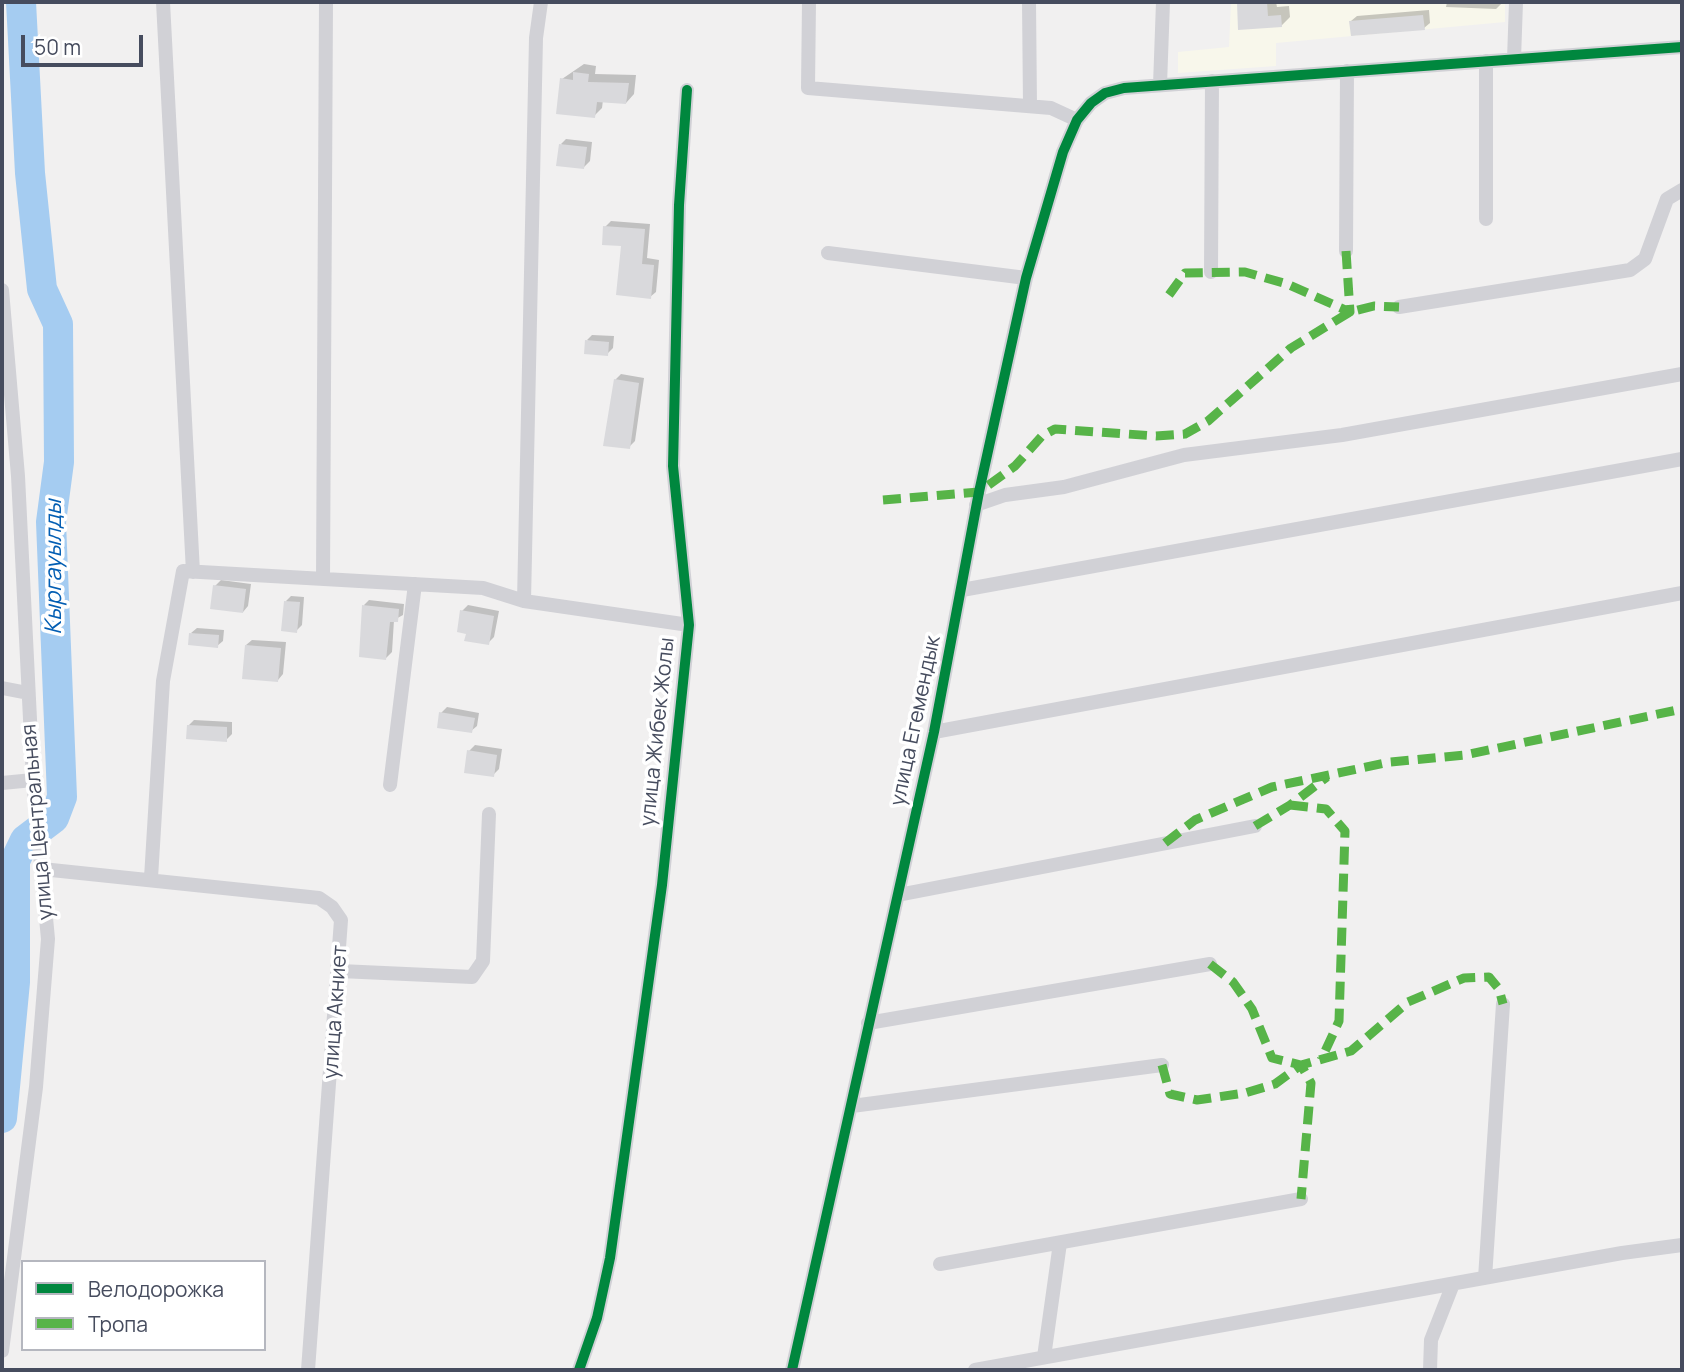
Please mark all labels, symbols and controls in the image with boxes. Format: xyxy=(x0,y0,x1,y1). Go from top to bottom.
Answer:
scale bar xyxy=(24,21,147,65)
text: 50 m xyxy=(34,33,81,61)
water label: Кыргауылды xyxy=(41,500,69,634)
street label: улица Егемендык xyxy=(886,634,946,808)
street label: улица Жибек Жолы xyxy=(636,636,680,828)
street label: улица Центральная xyxy=(17,723,59,921)
street label: улица Акниет xyxy=(319,944,353,1080)
legend xyxy=(21,1260,266,1351)
text: Велодорожка xyxy=(88,1275,224,1303)
text: Тропа xyxy=(88,1310,148,1338)

